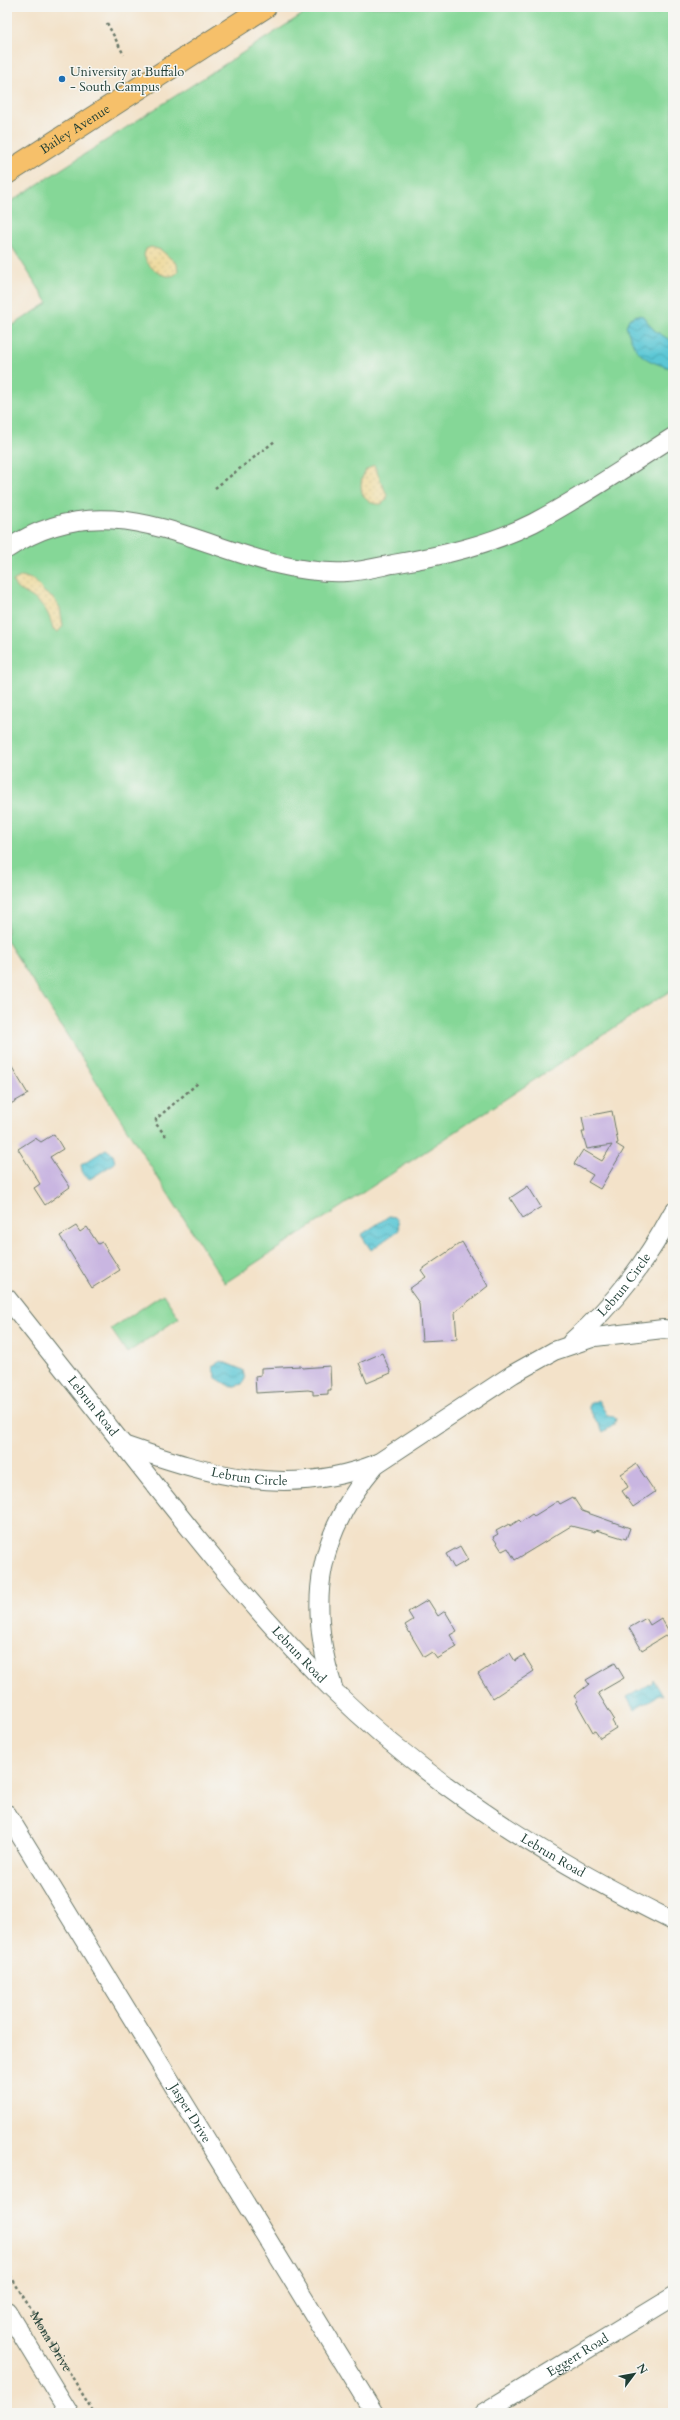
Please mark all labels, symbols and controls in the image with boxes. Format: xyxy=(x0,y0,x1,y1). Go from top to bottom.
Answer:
place label: University at Buffalo - South Campus xyxy=(70,63,184,96)
marker: University at Buffalo - South Campus xyxy=(57,74,67,84)
street label: Bailey Avenue xyxy=(37,100,114,158)
street label: Lebrun Circle xyxy=(593,1249,655,1321)
street label: Lebrun Road xyxy=(63,1372,122,1440)
street label: Lebrun Circle xyxy=(209,1463,288,1490)
street label: Lebrun Road xyxy=(268,1622,330,1687)
street label: Lebrun Road xyxy=(517,1829,588,1882)
street label: Jasper Drive xyxy=(164,2078,216,2147)
street label: Mona Drive xyxy=(25,2308,76,2375)
street label: Eggert Road xyxy=(543,2329,612,2381)
north arrow xyxy=(614,2354,654,2394)
text: N xyxy=(633,2361,651,2377)

